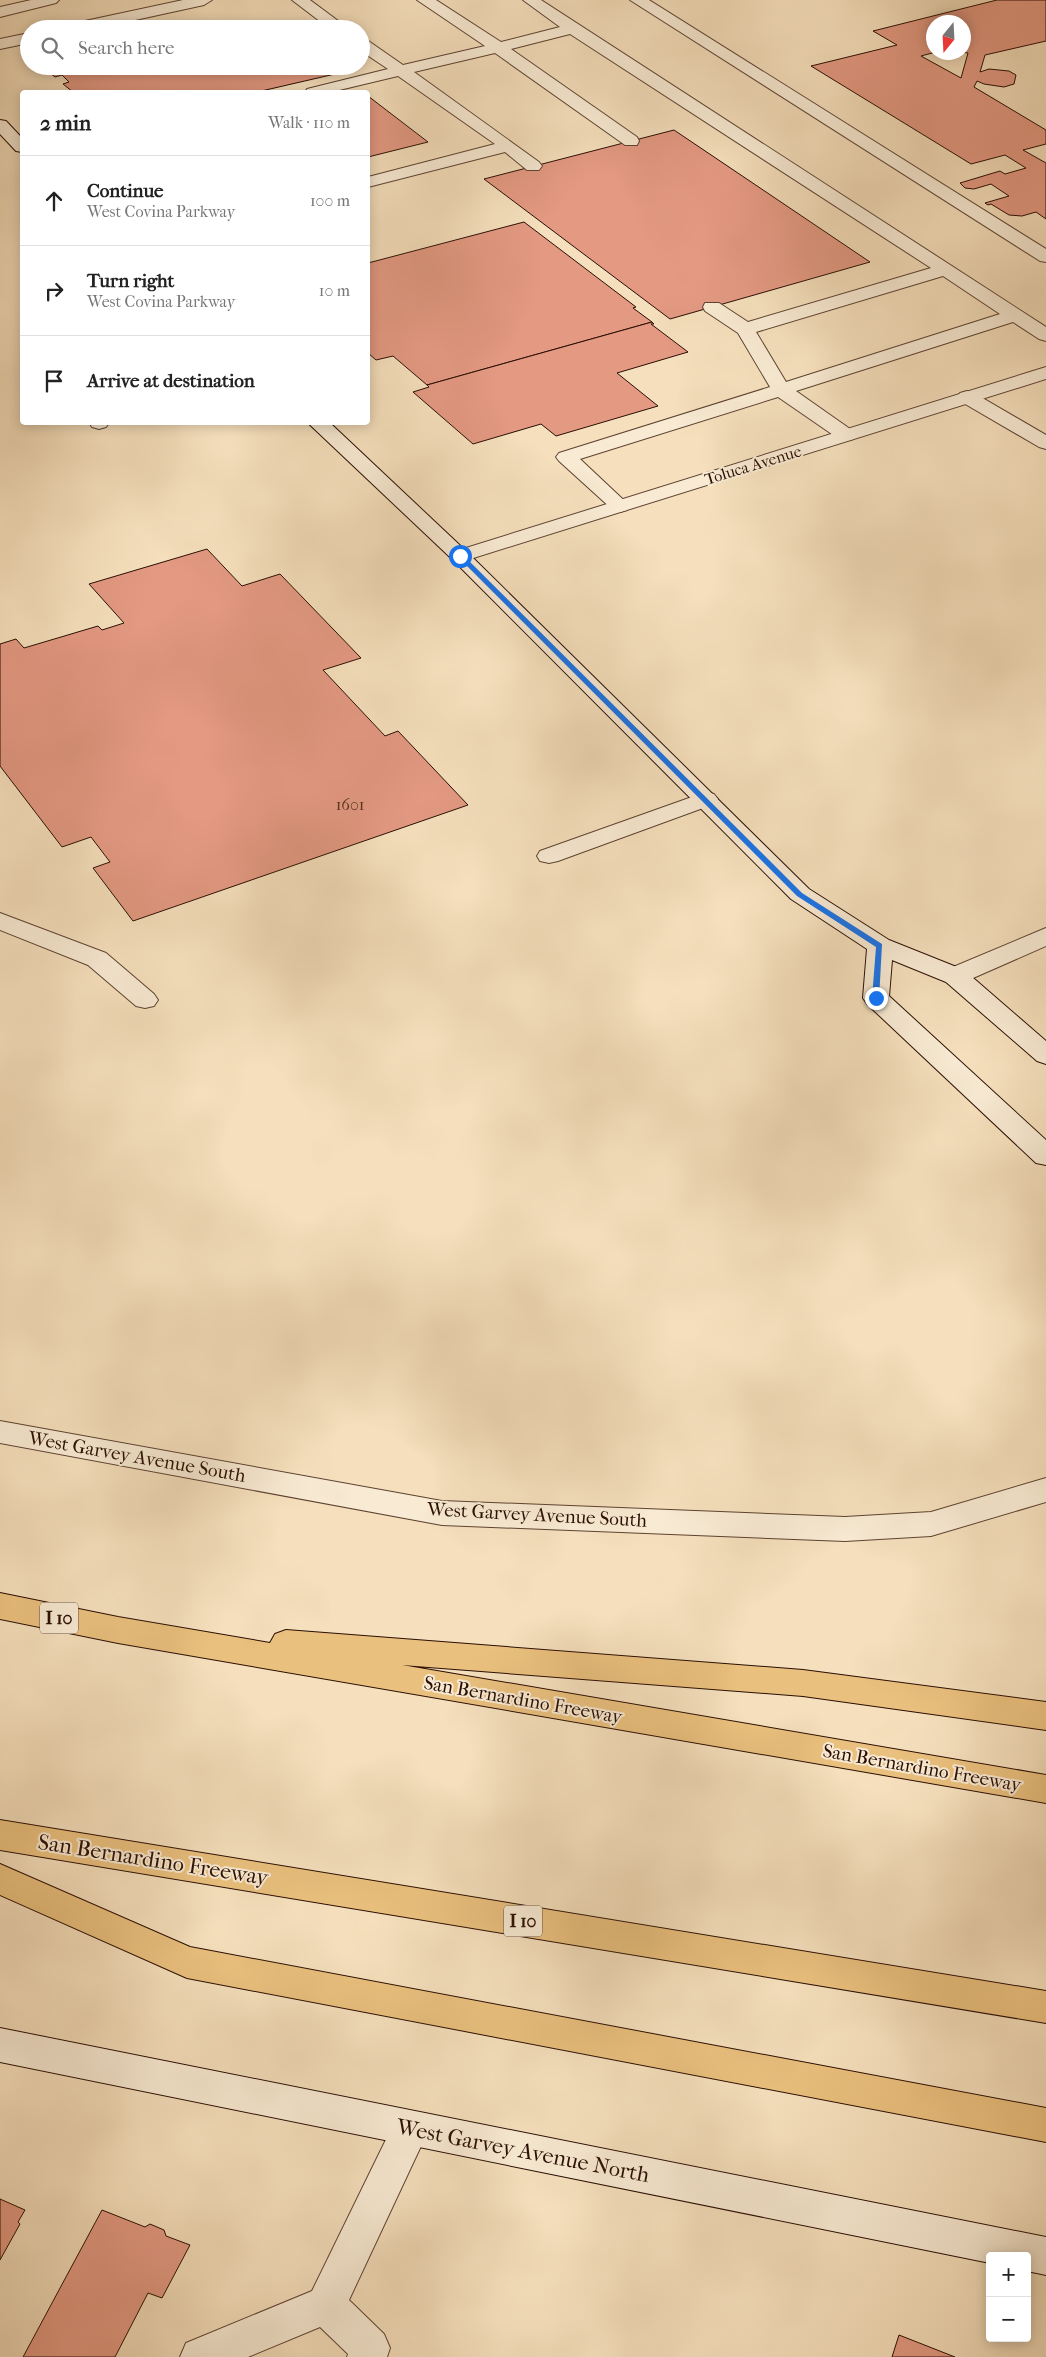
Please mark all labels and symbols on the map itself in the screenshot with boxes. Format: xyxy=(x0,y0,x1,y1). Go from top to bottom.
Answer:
north arrow xyxy=(926,15,971,60)
street label: Toluca Avenue xyxy=(702,441,804,489)
route start xyxy=(449,545,472,568)
house number: 1601 xyxy=(336,795,364,814)
route end xyxy=(865,987,888,1010)
street label: West Garvey Avenue South xyxy=(26,1427,248,1487)
street label: West Garvey Avenue South xyxy=(425,1498,648,1532)
road number: I 10 xyxy=(40,1602,78,1634)
street label: San Bernardino Freeway xyxy=(422,1672,625,1728)
street label: San Bernardino Freeway xyxy=(821,1740,1024,1796)
street label: San Bernardino Freeway xyxy=(36,1829,271,1891)
road number: I 10 xyxy=(504,1905,542,1936)
street label: West Garvey Avenue North xyxy=(393,2114,652,2188)

